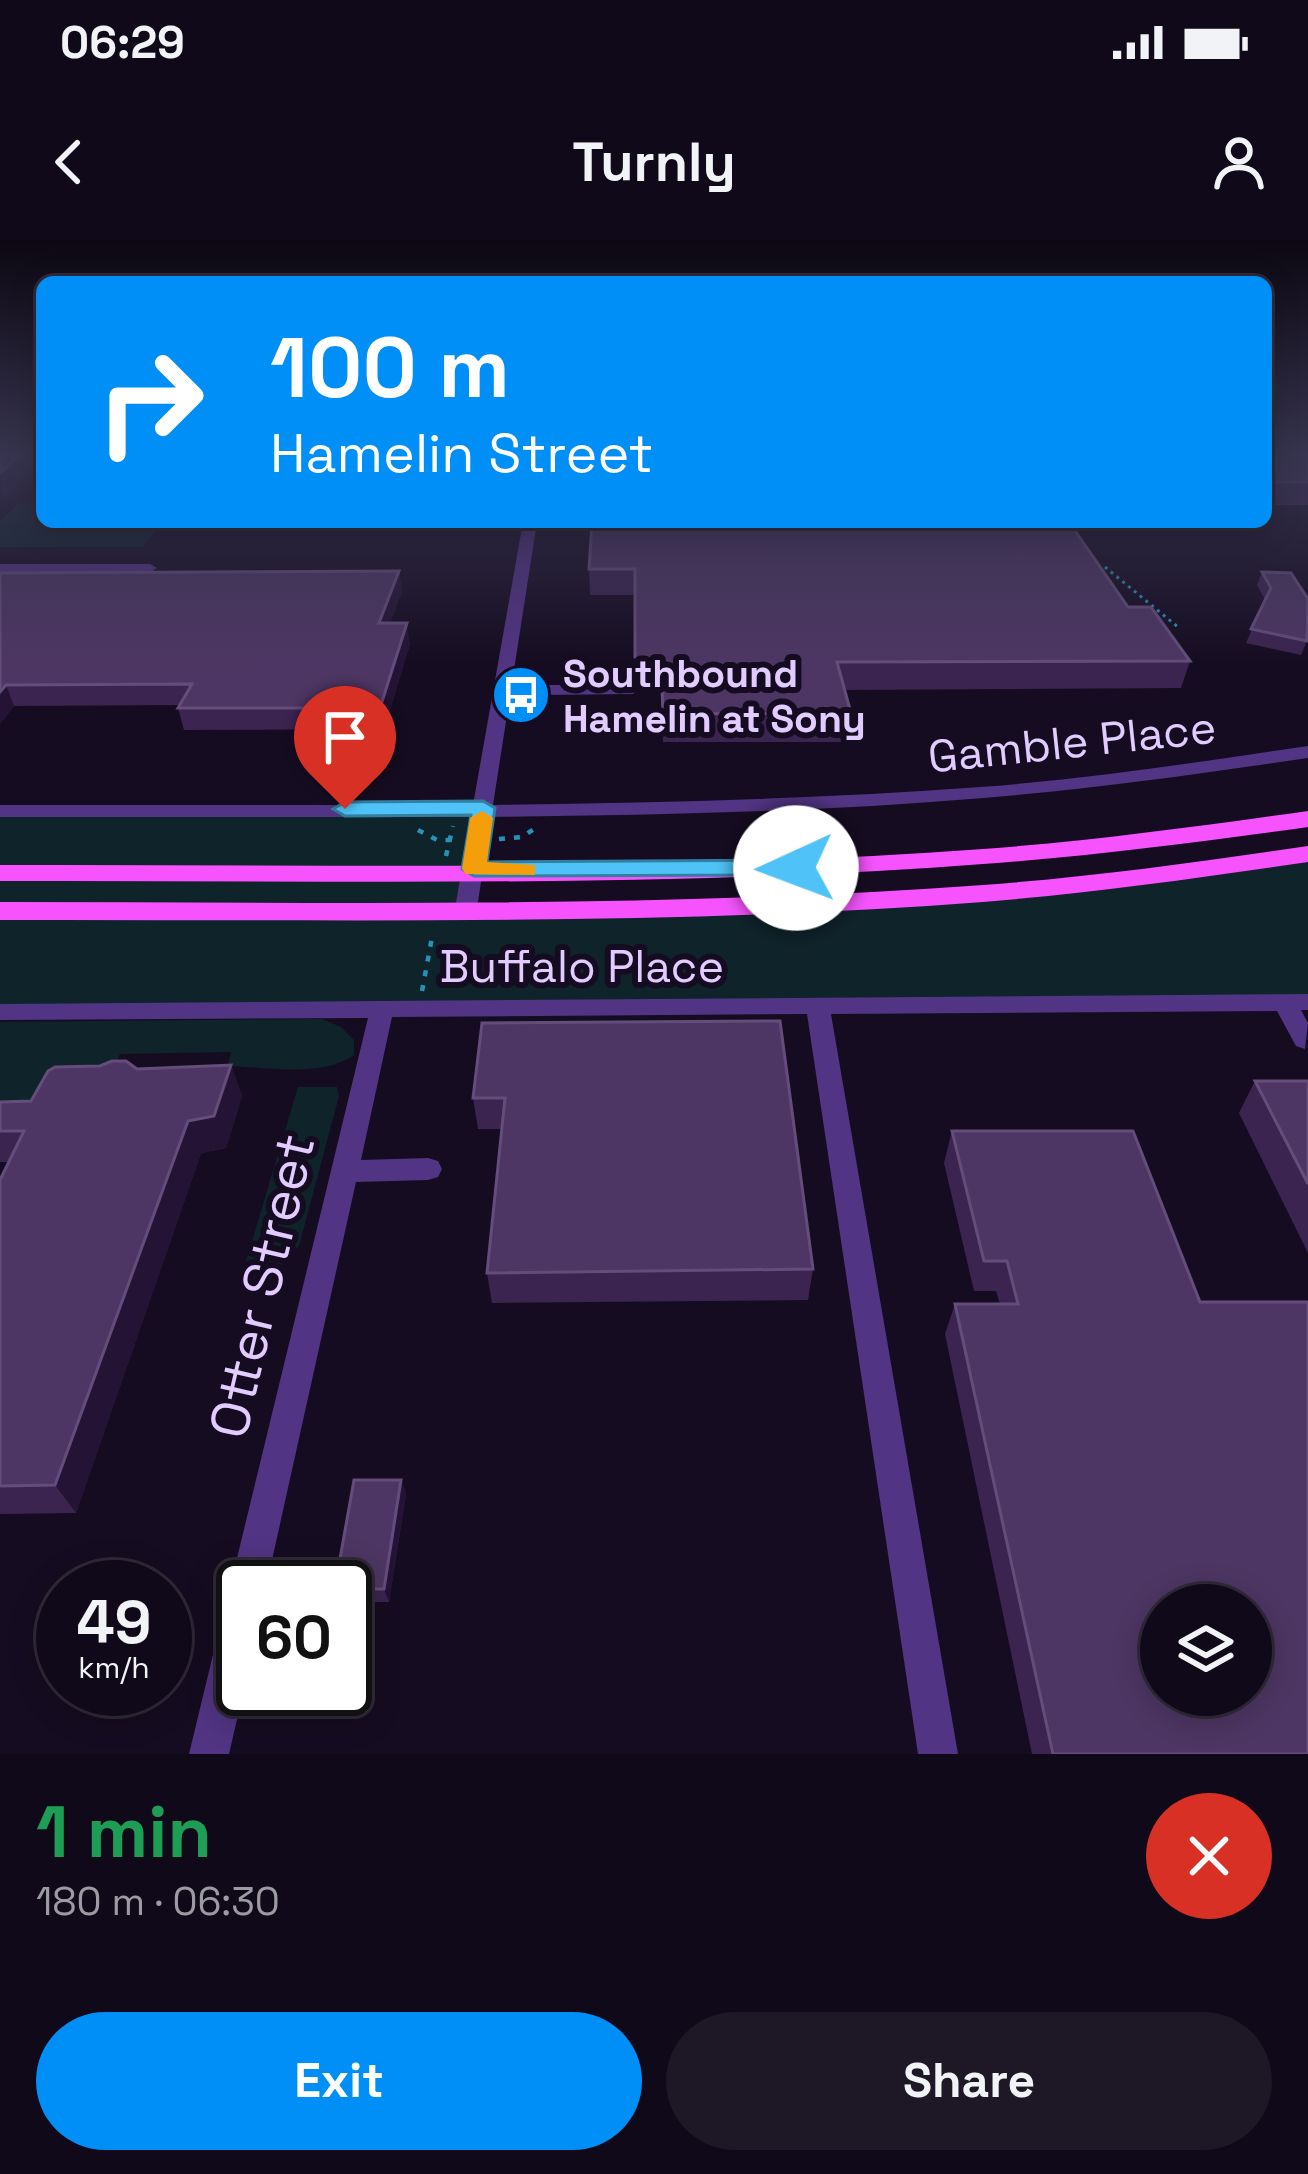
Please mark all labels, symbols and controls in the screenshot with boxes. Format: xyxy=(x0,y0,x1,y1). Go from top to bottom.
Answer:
text: 06:29 xyxy=(60,14,185,71)
text: Turnly xyxy=(572,128,736,197)
icon: back xyxy=(36,129,102,195)
icon: person xyxy=(1206,129,1272,195)
text: 100 m xyxy=(270,314,510,422)
icon: right xyxy=(72,324,228,480)
text: Hamelin Street xyxy=(270,419,653,488)
place label: Southbound Hamelin at Sony xyxy=(563,649,866,743)
bus stop icon: Southbound Hamelin at Sony xyxy=(490,664,552,726)
pin xyxy=(294,686,396,809)
street label: Gamble Place xyxy=(925,699,1219,785)
icon: arrive xyxy=(312,704,378,770)
position arrow xyxy=(733,805,859,931)
street label: Buffalo Place xyxy=(440,938,724,995)
street label: Otter Street xyxy=(194,1127,330,1445)
speed limit sign: 60 xyxy=(216,1560,372,1716)
text: 49 xyxy=(76,1584,152,1661)
map controls xyxy=(1140,1584,1272,1716)
button: layers xyxy=(1140,1584,1272,1716)
text: km/h xyxy=(78,1648,150,1687)
text: 1 min xyxy=(36,1786,212,1878)
button: close xyxy=(1146,1793,1272,1919)
text: 180 m · 06:30 xyxy=(36,1877,280,1926)
button: Exit xyxy=(36,2012,642,2150)
button: Share xyxy=(666,2012,1272,2150)

